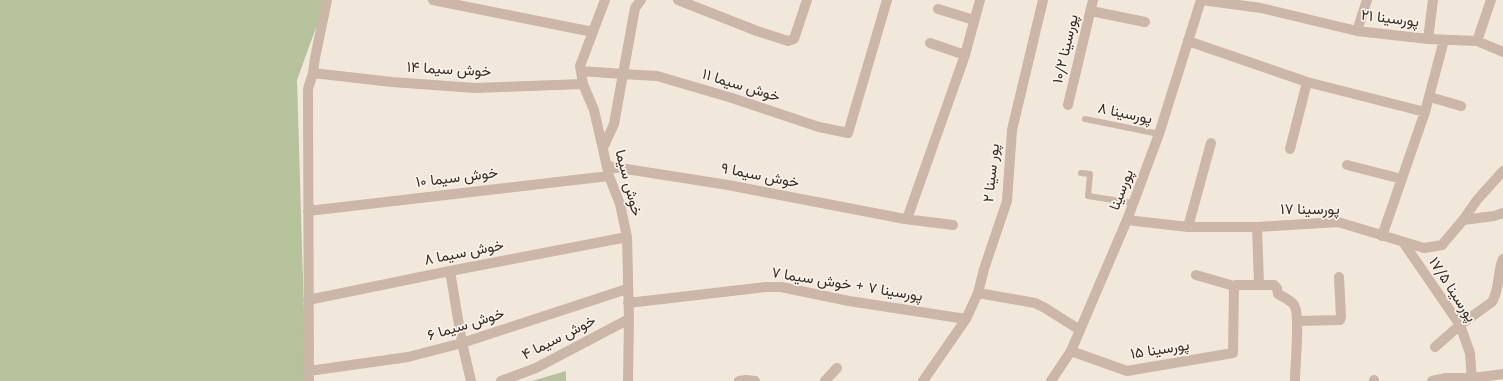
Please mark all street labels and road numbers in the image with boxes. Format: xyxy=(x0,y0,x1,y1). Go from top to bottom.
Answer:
street label: پورسینا ۲۱ xyxy=(1360,7,1420,31)
street label: پورسینا ۱۰/۲ xyxy=(1049,13,1083,85)
street label: خوش سیما ۱۴ xyxy=(406,59,492,81)
street label: خوش سیما ۱۱ xyxy=(700,66,782,106)
street label: پورسینا ۸ xyxy=(1096,99,1154,129)
street label: پور سینا ۲ xyxy=(980,143,1004,203)
street label: خوش سیما xyxy=(610,148,646,218)
street label: خوش سیما ۹ xyxy=(719,160,801,192)
street label: خوش سیما ۱۰ xyxy=(415,164,499,192)
street label: پورسینا xyxy=(1106,167,1138,213)
street label: پورسینا ۱۷ xyxy=(1280,201,1340,219)
street label: خوش سیما ۸ xyxy=(423,236,505,270)
street label: پورسینا ۱۷/۵ xyxy=(1424,254,1480,326)
street label: پورسینا ۷ + خوش سیما ۷ xyxy=(770,264,924,306)
street label: خوش سیما ۶ xyxy=(425,305,507,345)
street label: خوش سیما ۴ xyxy=(519,312,599,364)
street label: پورسینا ۱۵ xyxy=(1129,336,1191,364)

